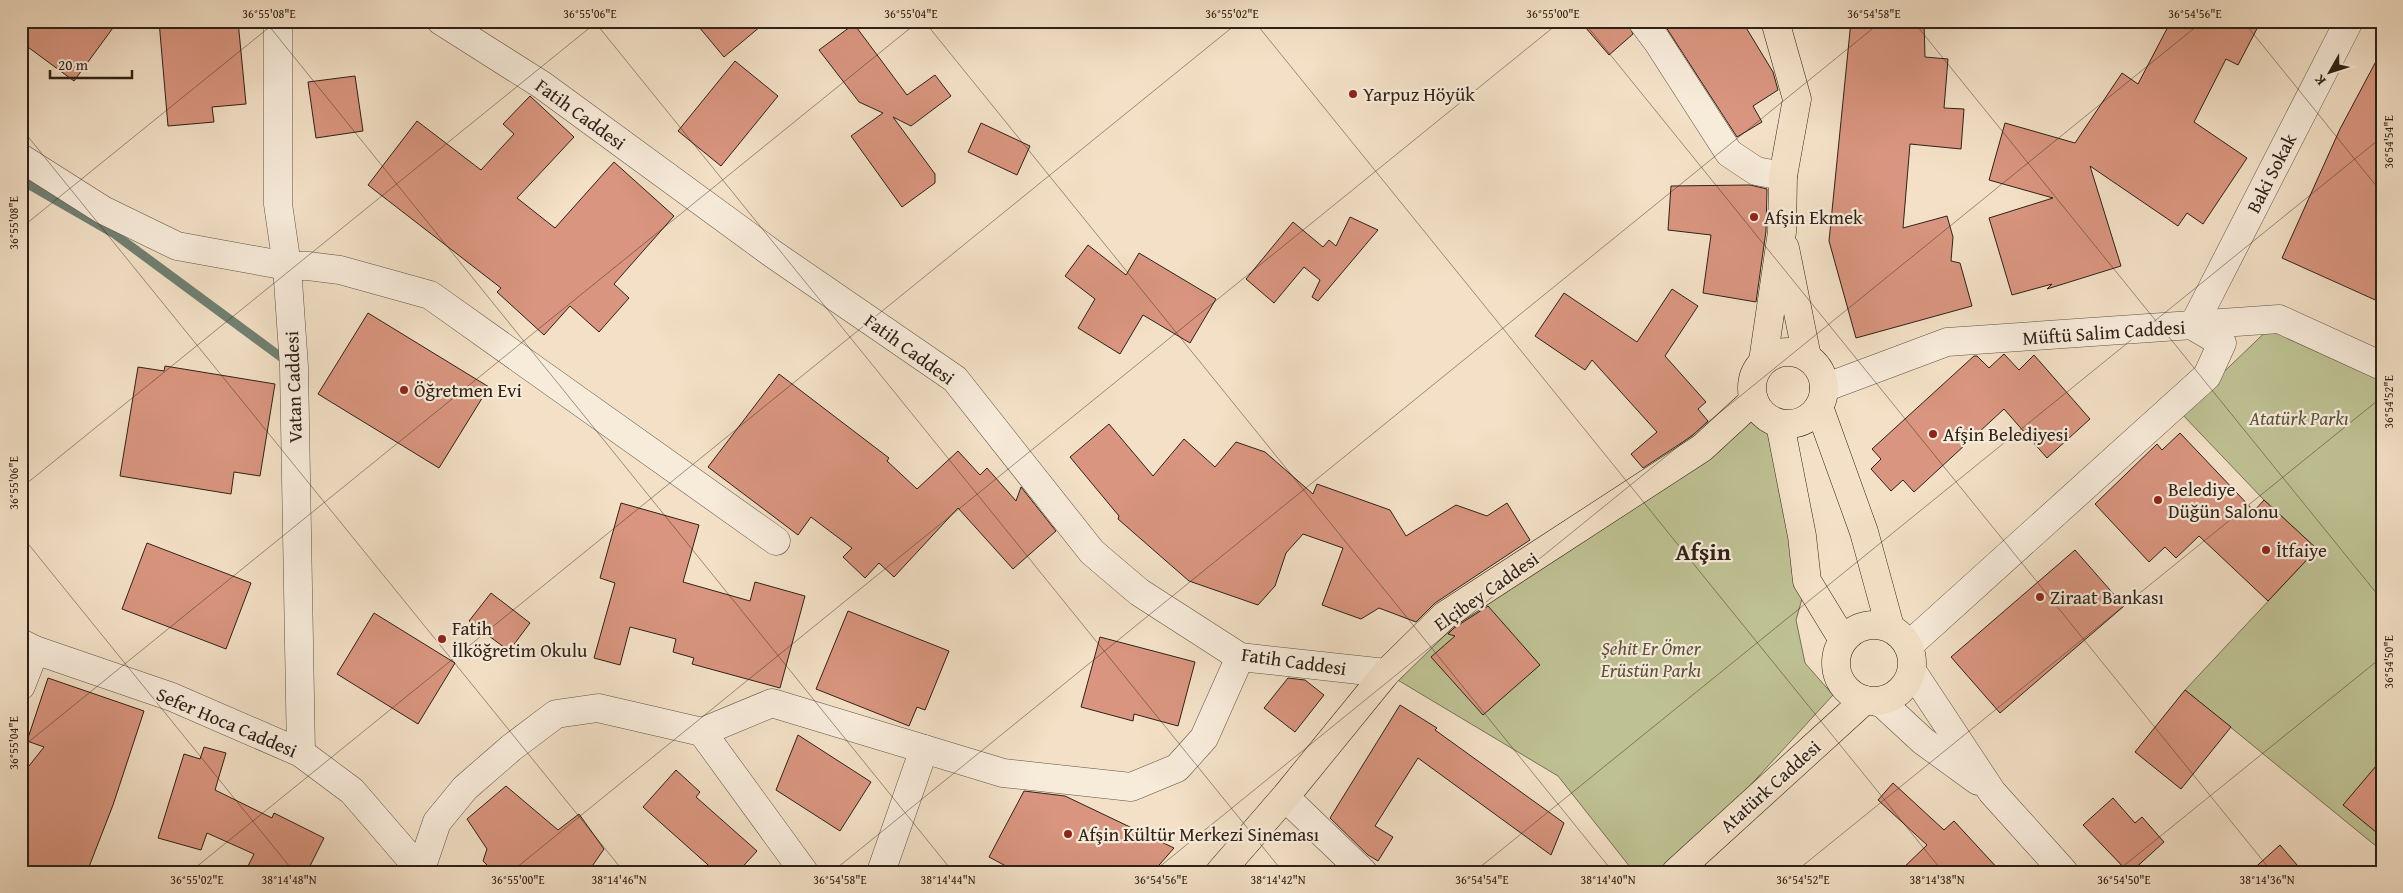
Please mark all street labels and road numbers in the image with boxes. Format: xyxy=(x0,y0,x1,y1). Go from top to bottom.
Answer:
street label: Fatih Caddesi xyxy=(530,72,632,156)
street label: Baki Sokak xyxy=(2239,128,2303,218)
street label: Fatih Caddesi xyxy=(859,307,961,391)
street label: Müftü Salim Caddesi xyxy=(2022,312,2186,352)
street label: Vatan Caddesi xyxy=(277,330,309,444)
street label: Elçibey Caddesi xyxy=(1428,544,1544,638)
street label: Fatih Caddesi xyxy=(1240,640,1348,682)
street label: Sefer Hoca Caddesi xyxy=(152,680,302,764)
street label: Atatürk Caddesi xyxy=(1713,733,1827,839)

